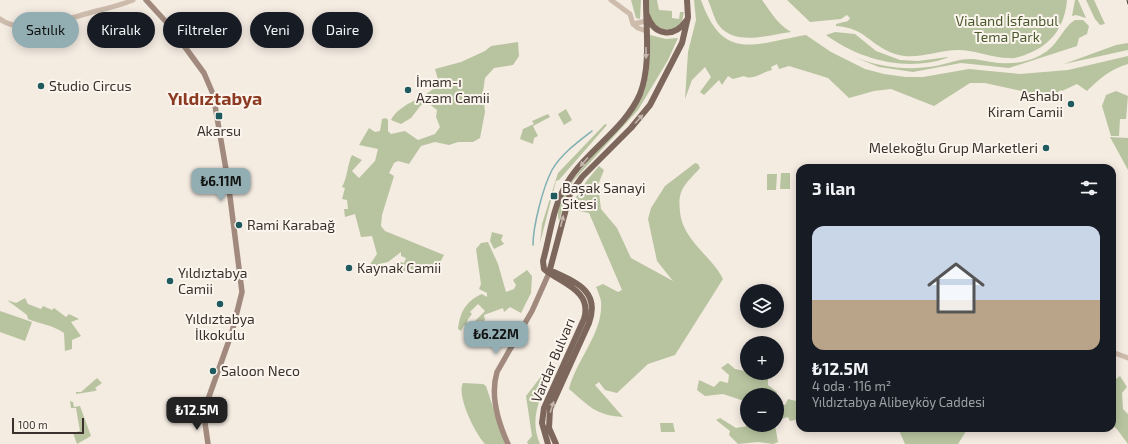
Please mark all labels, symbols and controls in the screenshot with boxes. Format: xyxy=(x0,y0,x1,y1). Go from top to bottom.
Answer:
chip: Satılık xyxy=(12,12,79,48)
chip: Kiralık xyxy=(87,12,155,48)
chip: Filtreler xyxy=(163,12,242,48)
chip: Yeni xyxy=(250,12,304,48)
chip: Daire xyxy=(312,12,373,48)
park label: Vialand İsfanbul Tema Park xyxy=(956,12,1059,45)
one-way arrow xyxy=(643,47,649,60)
place label: İmam-ı Azam Camii xyxy=(416,73,490,106)
place label: Studio Circus xyxy=(49,77,132,94)
marker: Studio Circus xyxy=(36,81,46,91)
marker: İmam-ı Azam Camii xyxy=(403,85,413,95)
district label: Yıldıztabya xyxy=(168,87,262,109)
place label: Ashabı Kiram Camii xyxy=(988,87,1063,120)
marker: Ashabı Kiram Camii xyxy=(1066,99,1076,109)
marker: Akarsu xyxy=(214,111,224,121)
one-way arrow xyxy=(634,115,643,124)
place label: Akarsu xyxy=(197,122,241,139)
place label: Melekoğlu Grup Marketleri xyxy=(869,139,1038,156)
marker: Melekoğlu Grup Marketleri xyxy=(1041,143,1051,153)
one-way arrow xyxy=(580,157,589,166)
pin: ₺6.11M xyxy=(188,168,254,202)
text: ₺6.11M xyxy=(200,173,242,189)
icon: filters xyxy=(1078,177,1100,199)
text: 3 ilan xyxy=(812,178,856,198)
place label: Başak Sanayi Sitesi xyxy=(562,179,646,212)
marker: Başak Sanayi Sitesi xyxy=(549,191,559,201)
one-way arrow xyxy=(560,215,566,227)
place label: Rami Karabağ xyxy=(247,216,335,233)
marker: Rami Karabağ xyxy=(234,220,244,230)
icon: home xyxy=(920,252,992,324)
place label: Kaynak Camii xyxy=(357,259,441,276)
marker: Kaynak Camii xyxy=(344,263,354,273)
place label: Yıldıztabya Camii xyxy=(178,264,247,297)
marker: Yıldıztabya Camii xyxy=(165,276,175,286)
map controls xyxy=(740,284,784,432)
button: layers xyxy=(740,284,784,328)
marker: Yıldıztabya İlkokulu xyxy=(215,299,225,309)
place label: Yıldıztabya İlkokulu xyxy=(185,310,255,343)
street label: Vardar Bulvarı xyxy=(527,315,578,405)
pin: ₺6.22M xyxy=(463,321,529,355)
text: ₺6.22M xyxy=(473,326,519,342)
button: + xyxy=(740,336,784,380)
text: ₺12.5M xyxy=(812,358,868,378)
place label: Saloon Neco xyxy=(221,362,300,379)
marker: Saloon Neco xyxy=(208,366,218,376)
text: 4 oda · 116 m² xyxy=(812,378,891,394)
button: − xyxy=(740,388,784,432)
text: Yıldıztabya Alibeyköy Caddesi xyxy=(812,394,985,410)
pin: ₺12.5M xyxy=(164,397,230,431)
one-way arrow xyxy=(549,400,555,412)
text: ₺12.5M xyxy=(175,402,219,418)
scale bar xyxy=(12,416,84,435)
text: 100 m xyxy=(18,418,48,431)

